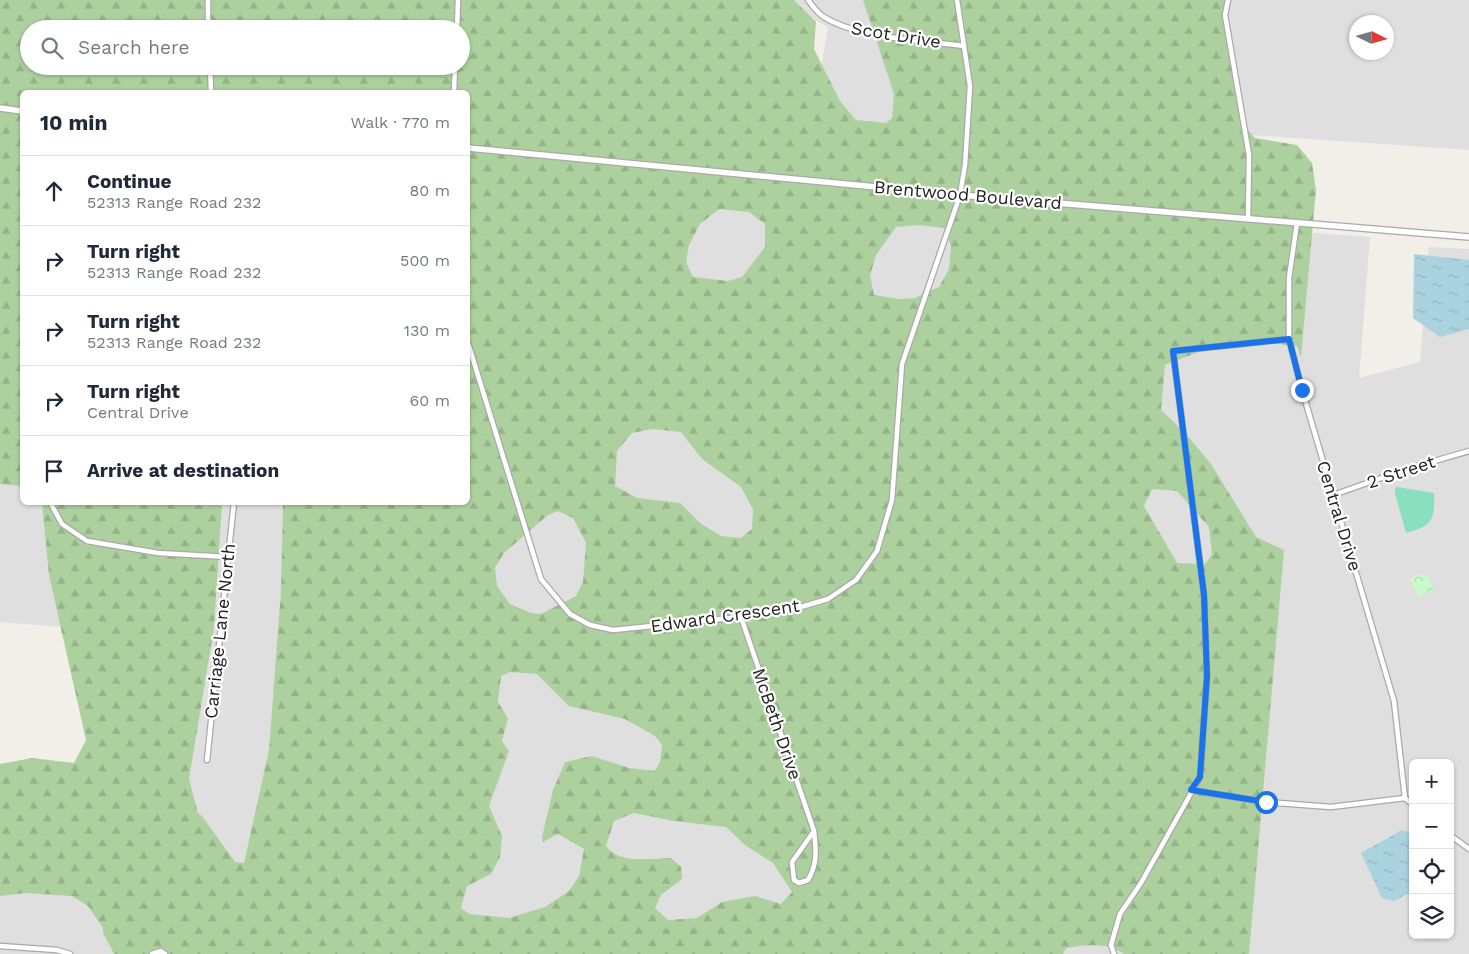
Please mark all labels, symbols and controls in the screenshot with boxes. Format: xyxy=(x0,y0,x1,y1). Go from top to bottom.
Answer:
north arrow xyxy=(1349,15,1394,60)
street label: Scot Drive xyxy=(850,17,943,52)
search box xyxy=(20,20,470,75)
icon: search xyxy=(38,34,66,62)
text: Search here xyxy=(78,36,189,59)
text: 10 min xyxy=(40,110,107,135)
text: Walk · 770 m xyxy=(350,113,450,132)
text: Continue xyxy=(87,170,171,193)
street label: Brentwood Boulevard xyxy=(873,176,1063,213)
icon: ahead xyxy=(40,177,68,205)
text: 80 m xyxy=(409,181,450,200)
text: 52313 Range Road 232 xyxy=(87,193,261,212)
text: Turn right xyxy=(87,240,180,263)
icon: right xyxy=(40,247,68,275)
text: 500 m xyxy=(400,251,450,270)
text: 52313 Range Road 232 xyxy=(87,263,261,282)
text: Turn right xyxy=(87,310,180,333)
icon: right xyxy=(40,317,68,345)
text: 130 m xyxy=(404,321,450,340)
text: 52313 Range Road 232 xyxy=(87,333,261,352)
route end xyxy=(1291,379,1314,402)
text: Turn right xyxy=(87,380,180,403)
icon: right xyxy=(40,387,68,415)
text: 60 m xyxy=(410,391,450,410)
text: Central Drive xyxy=(87,403,189,422)
street label: 2 Street xyxy=(1364,450,1438,492)
icon: arrive xyxy=(40,457,68,485)
street label: Central Drive xyxy=(1313,458,1366,574)
text: Arrive at destination xyxy=(87,459,279,482)
street label: Carriage Lane North xyxy=(200,542,239,720)
street label: Edward Crescent xyxy=(649,595,801,636)
street label: McBeth Drive xyxy=(749,665,806,782)
map controls xyxy=(1409,759,1454,939)
button: + xyxy=(1409,759,1454,804)
route start xyxy=(1255,791,1278,814)
button: − xyxy=(1409,804,1454,849)
button: locate xyxy=(1409,849,1454,894)
button: layers xyxy=(1409,894,1454,939)

